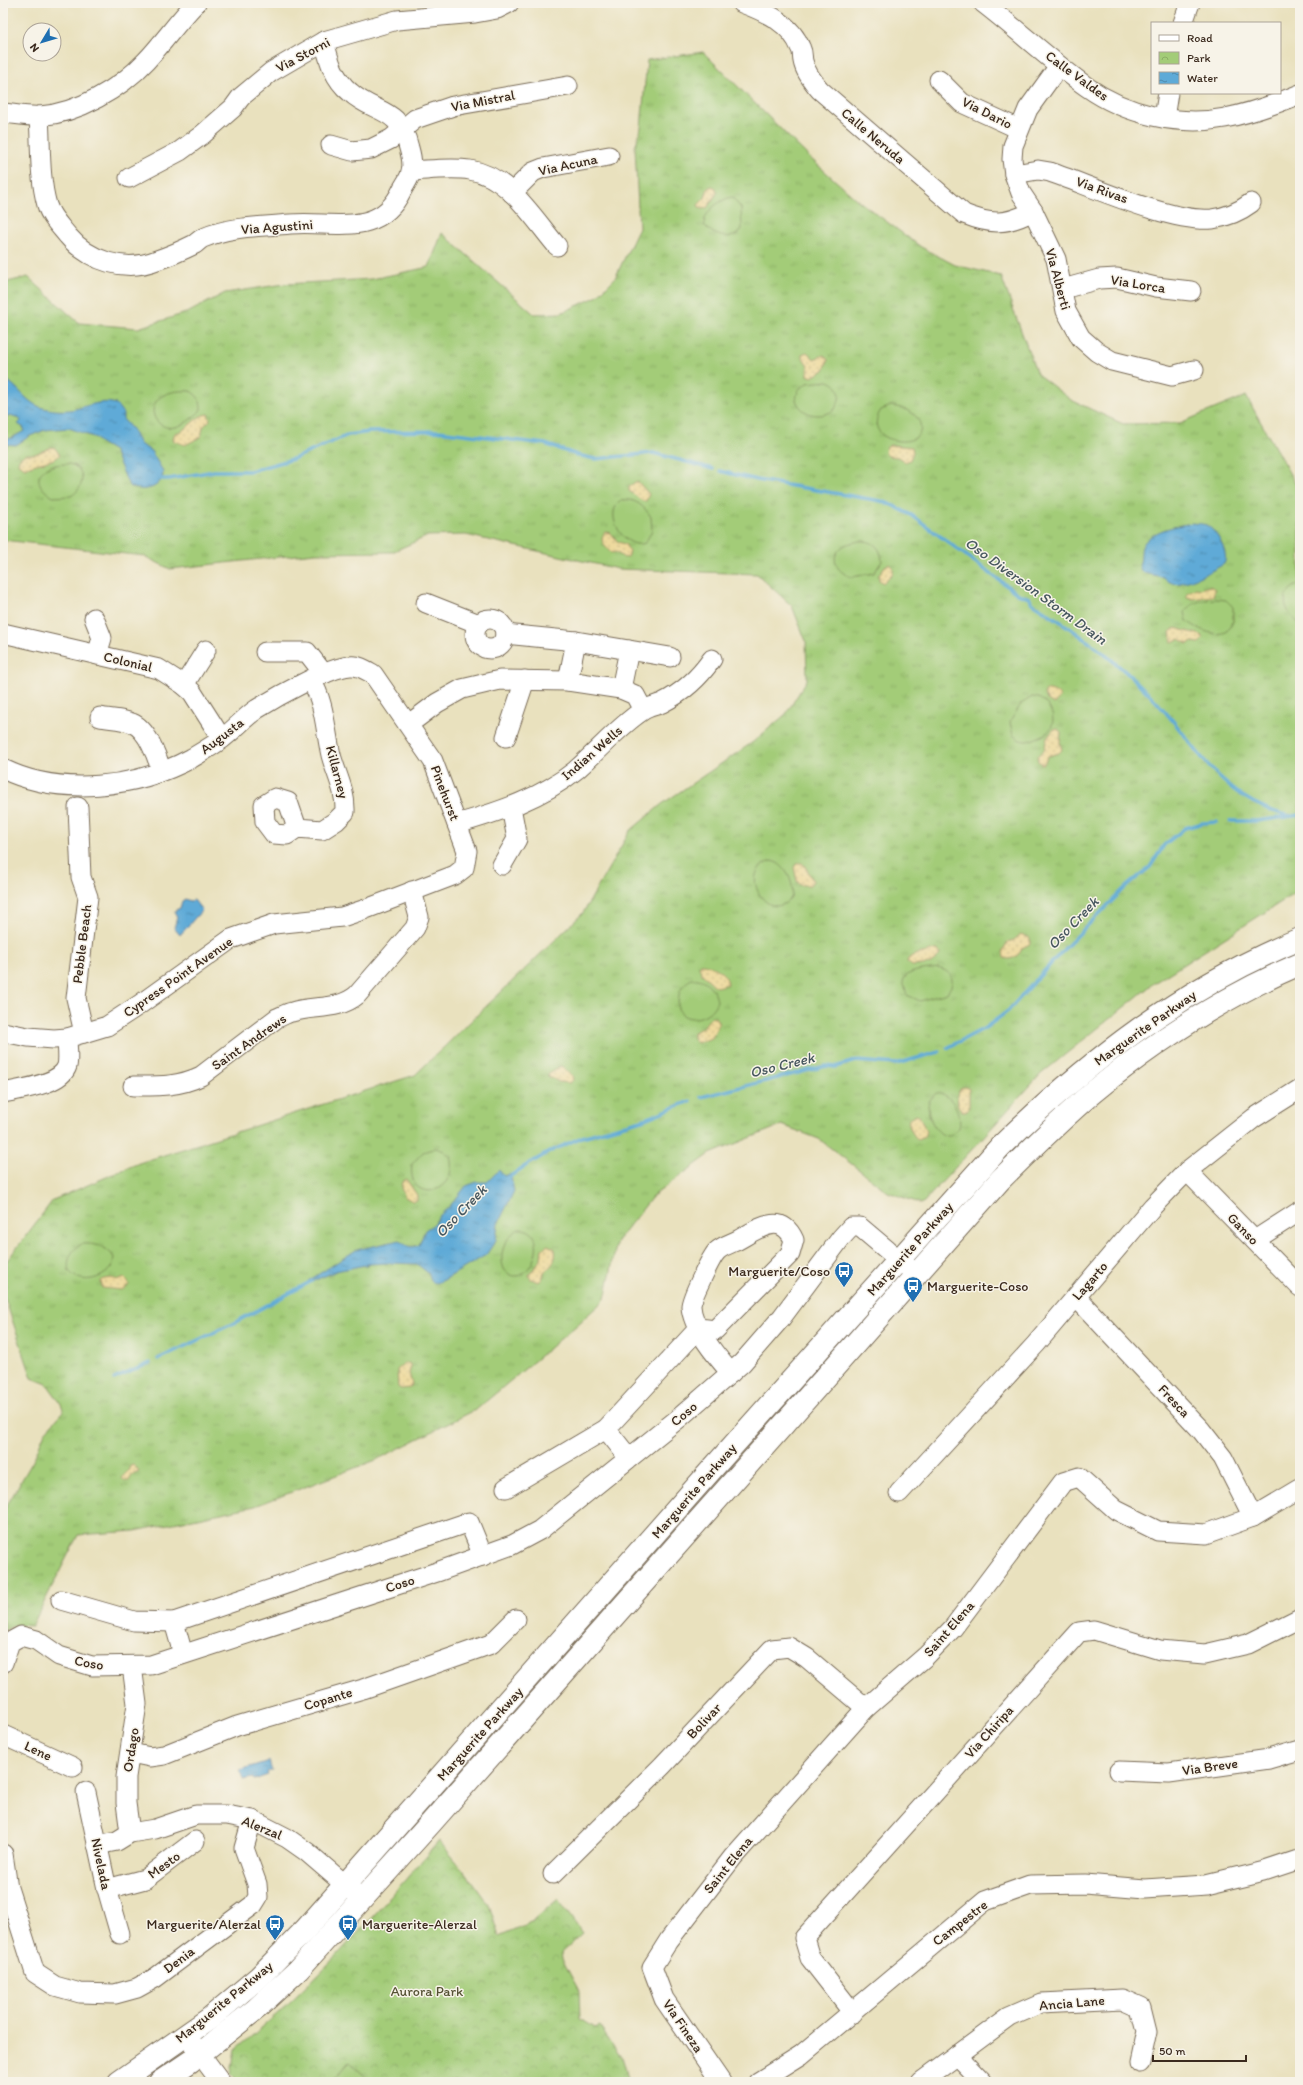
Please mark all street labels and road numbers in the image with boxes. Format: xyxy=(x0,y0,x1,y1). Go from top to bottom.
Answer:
street label: Via Storni xyxy=(273,34,333,76)
street label: Calle Valdes xyxy=(1042,47,1112,105)
street label: Via Mistral xyxy=(449,86,517,116)
street label: Via Dario xyxy=(959,93,1015,133)
street label: Calle Neruda xyxy=(838,104,908,168)
street label: Via Acuna xyxy=(537,150,600,180)
street label: Via Rivas xyxy=(1074,173,1130,207)
street label: Via Agustini xyxy=(240,216,314,238)
street label: Via Alberti xyxy=(1042,246,1074,312)
street label: Via Lorca xyxy=(1109,271,1167,297)
street label: Colonial xyxy=(102,648,154,676)
street label: Augusta xyxy=(197,714,248,758)
street label: Indian Wells xyxy=(558,722,626,784)
street label: Killarney xyxy=(322,744,352,801)
street label: Pinehurst xyxy=(427,763,463,823)
street label: Pebble Beach xyxy=(69,904,95,984)
street label: Cypress Point Avenue xyxy=(120,933,236,1021)
street label: Marguerite Parkway xyxy=(1091,986,1200,1070)
street label: Saint Andrews xyxy=(208,1010,290,1074)
street label: Marguerite Parkway xyxy=(863,1198,957,1300)
street label: Ganso xyxy=(1224,1209,1262,1249)
street label: Lagarto xyxy=(1068,1258,1112,1304)
street label: Fresca xyxy=(1154,1381,1194,1421)
street label: Coso xyxy=(667,1398,701,1430)
street label: Marguerite Parkway xyxy=(648,1440,740,1542)
street label: Coso xyxy=(383,1571,417,1597)
street label: Saint Elena xyxy=(920,1597,978,1660)
street label: Coso xyxy=(73,1652,105,1674)
street label: Copante xyxy=(302,1683,355,1714)
street label: Marguerite Parkway xyxy=(433,1683,527,1785)
street label: Bolivar xyxy=(683,1699,725,1743)
street label: Via Chiripa xyxy=(961,1702,1017,1762)
street label: Ordago xyxy=(119,1727,143,1773)
street label: Lene xyxy=(22,1737,55,1765)
street label: Via Breve xyxy=(1181,1755,1239,1779)
street label: Alerzal xyxy=(239,1812,285,1844)
street label: Saint Elena xyxy=(700,1832,757,1897)
street label: Nivelada xyxy=(87,1837,115,1892)
street label: Mesto xyxy=(144,1847,184,1883)
street label: Campestre xyxy=(929,1896,991,1950)
street label: Denia xyxy=(160,1942,199,1977)
street label: Marguerite Parkway xyxy=(172,1957,277,2047)
street label: Ancia Lane xyxy=(1038,1992,1106,2014)
street label: Via Fineza xyxy=(659,1996,707,2056)

